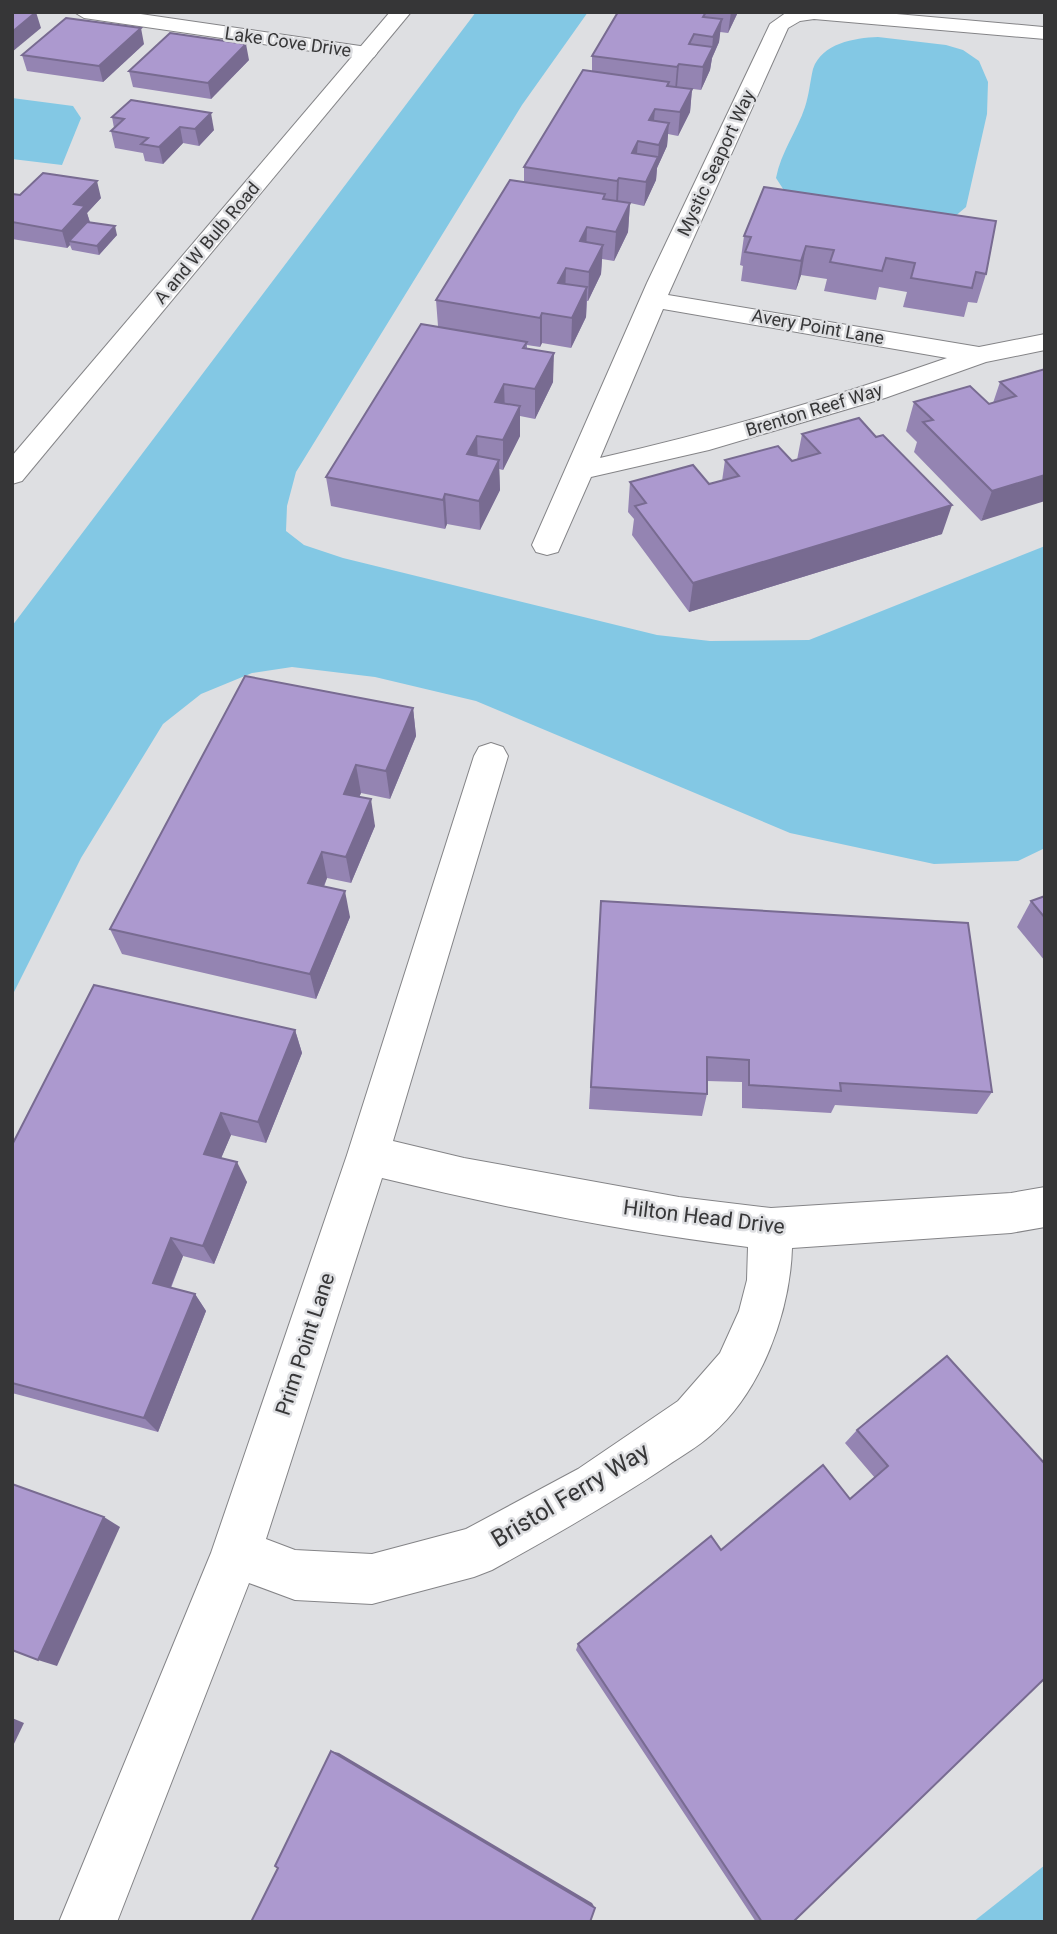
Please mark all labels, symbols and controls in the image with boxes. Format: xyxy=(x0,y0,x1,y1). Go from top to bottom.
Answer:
street label: Lake Cove Drive xyxy=(224,22,353,61)
street label: Mystic Seaport Way xyxy=(672,86,759,239)
street label: A and W Bulb Road xyxy=(150,178,264,308)
street label: Avery Point Lane xyxy=(750,305,886,348)
street label: Brenton Reef Way xyxy=(743,379,885,440)
street label: Hilton Head Drive xyxy=(622,1195,786,1239)
street label: Prim Point Lane xyxy=(271,1270,339,1418)
street label: Bristol Ferry Way xyxy=(486,1437,655,1553)

